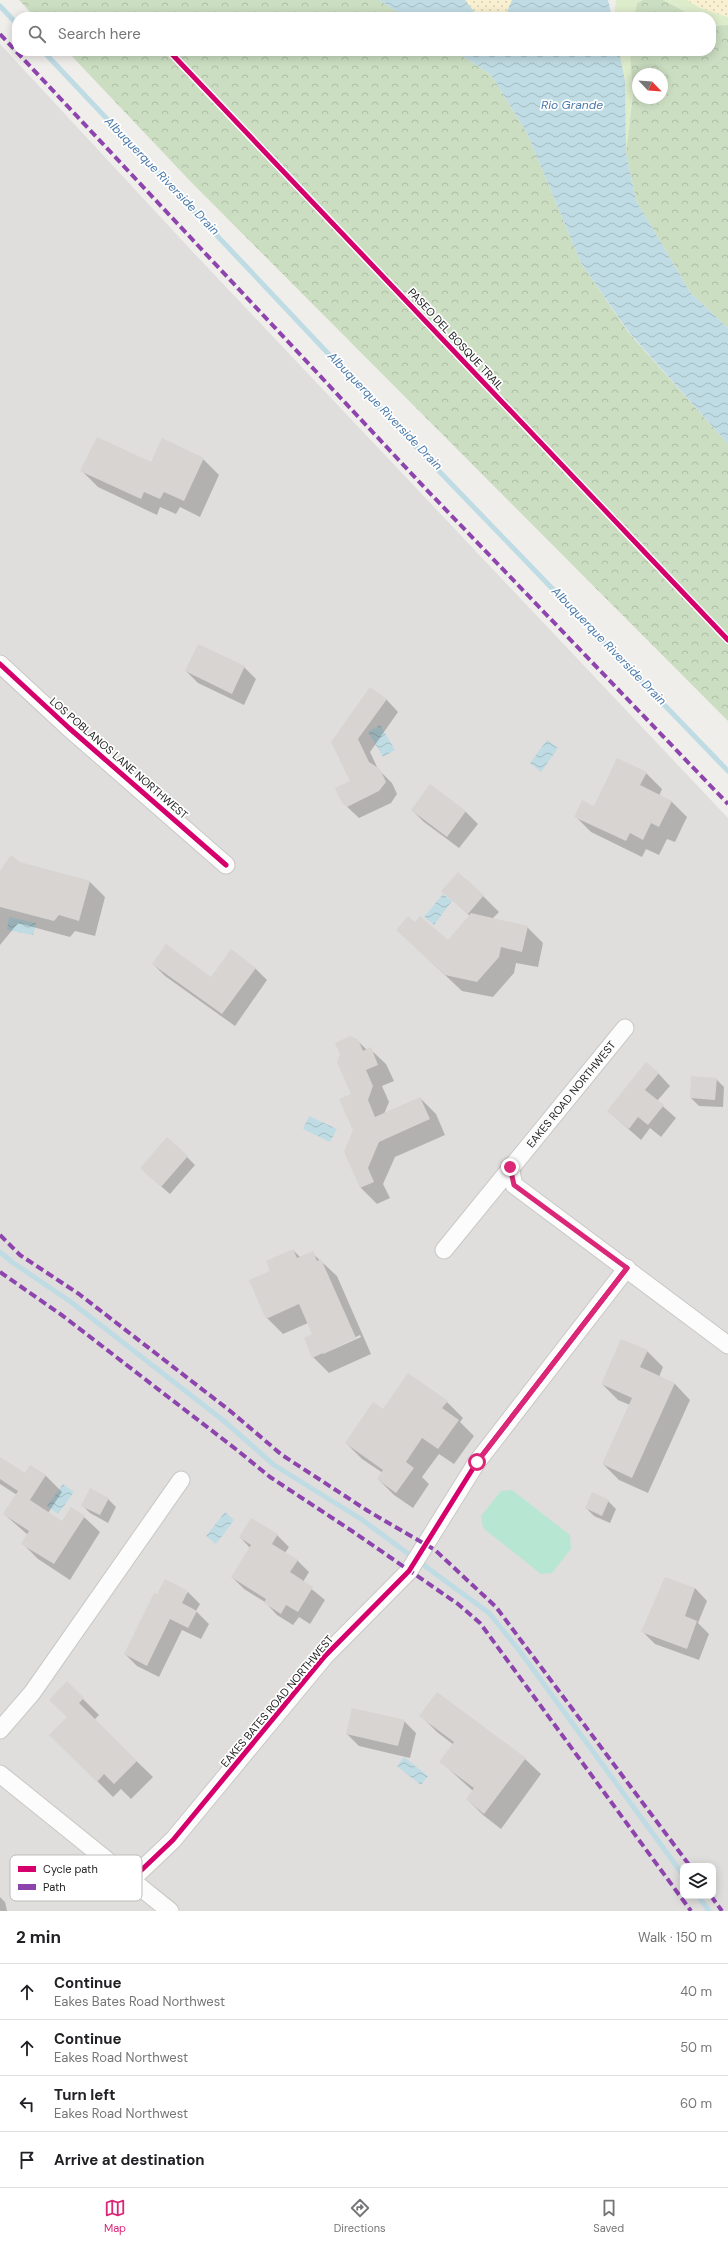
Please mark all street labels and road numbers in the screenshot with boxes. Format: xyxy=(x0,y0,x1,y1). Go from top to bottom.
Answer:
street label: PASEO DEL BOSQUE TRAIL xyxy=(405,285,507,393)
street label: LOS POBLANOS LANE NORTHWEST xyxy=(47,694,191,822)
street label: EAKES ROAD NORTHWEST xyxy=(523,1038,619,1150)
street label: EAKES BATES ROAD NORTHWEST xyxy=(218,1632,336,1770)

